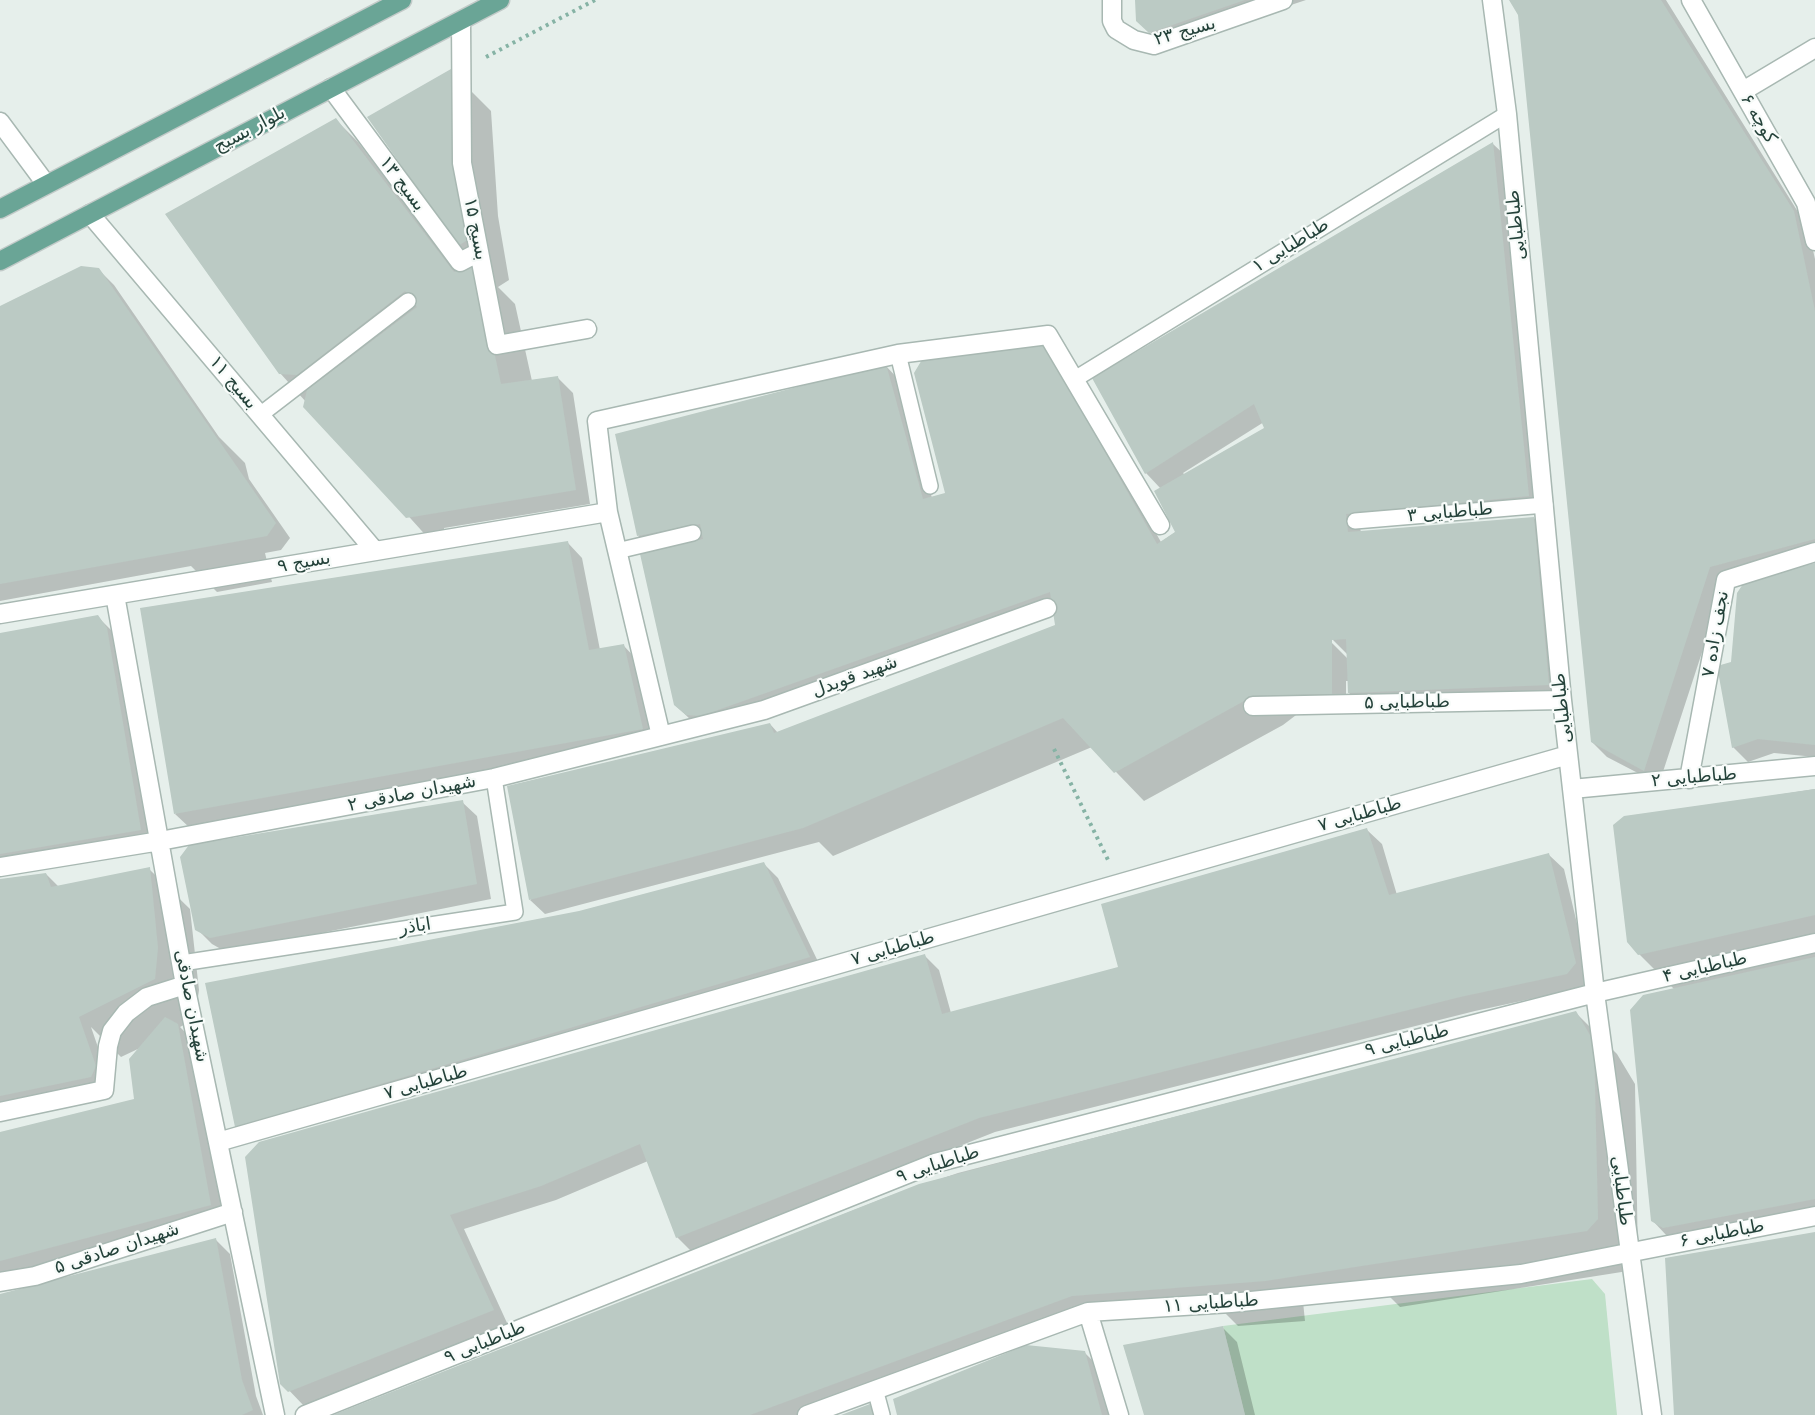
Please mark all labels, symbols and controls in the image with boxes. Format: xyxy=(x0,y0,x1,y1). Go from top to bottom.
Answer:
street label: بسیج ۲۳ xyxy=(1152,13,1218,51)
street label: کوچه ۶ xyxy=(1735,90,1781,148)
street label: بلوار بسیج xyxy=(211,102,289,158)
street label: بسیج ۱۳ xyxy=(374,152,430,216)
street label: طباطبایی xyxy=(1503,189,1531,261)
street label: بسیج ۱۵ xyxy=(458,196,492,262)
street label: طباطبایی ۱ xyxy=(1249,214,1333,278)
street label: بسیج ۱۱ xyxy=(204,352,262,414)
street label: طباطبایی ۳ xyxy=(1406,498,1494,528)
street label: بسیج ۹ xyxy=(276,548,332,578)
street label: نجف زاده ۷ xyxy=(1698,589,1734,679)
street label: شهید قویدل xyxy=(809,652,901,702)
street label: طباطبایی xyxy=(1549,672,1577,744)
street label: طباطبایی ۵ xyxy=(1364,691,1450,715)
street label: طباطبایی ۲ xyxy=(1650,763,1738,793)
street label: شهیدان صادقی ۲ xyxy=(346,771,478,817)
street label: طباطبایی ۷ xyxy=(1316,793,1404,837)
street label: اباذر xyxy=(397,914,433,940)
street label: طباطبایی ۷ xyxy=(849,927,937,971)
street label: شهیدان صادقی xyxy=(169,948,213,1064)
street label: طباطبایی ۴ xyxy=(1661,948,1749,988)
street label: طباطبایی ۹ xyxy=(1363,1020,1451,1062)
street label: طباطبایی ۷ xyxy=(382,1061,470,1105)
street label: طباطبایی ۹ xyxy=(894,1141,982,1189)
street label: طباطبایی xyxy=(1606,1155,1636,1227)
street label: طباطبایی ۶ xyxy=(1678,1215,1766,1253)
street label: شهیدان صادقی ۵ xyxy=(52,1219,182,1279)
street label: طباطبایی ۱۱ xyxy=(1163,1290,1259,1318)
street label: طباطبایی ۹ xyxy=(441,1317,529,1369)

